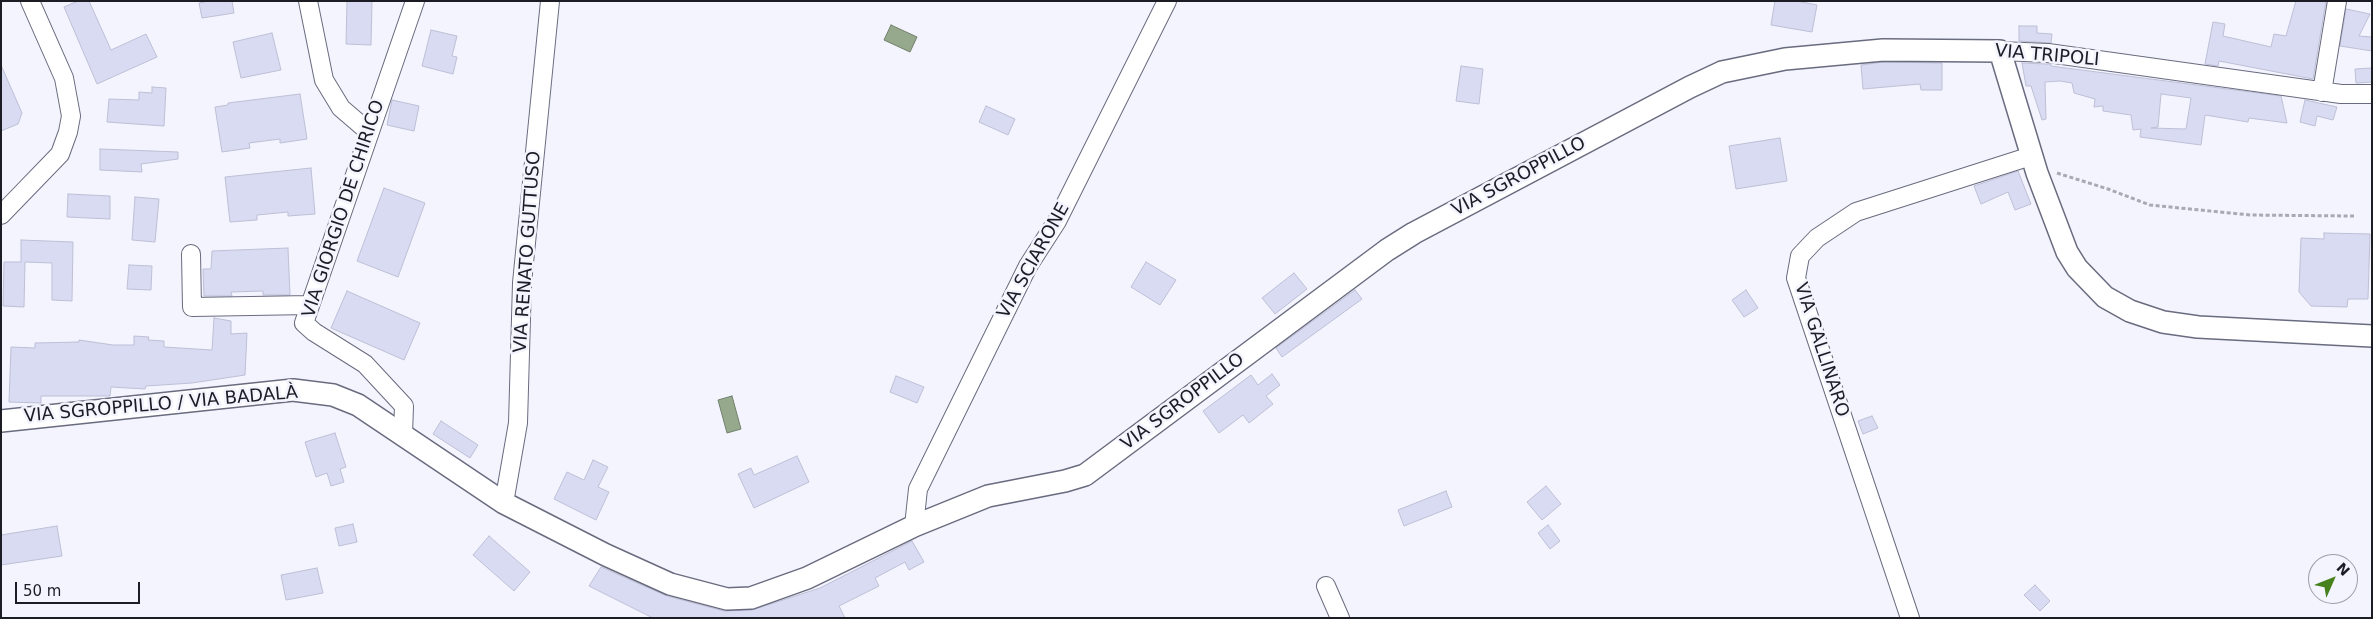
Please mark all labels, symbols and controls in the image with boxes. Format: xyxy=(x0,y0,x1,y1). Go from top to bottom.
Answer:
street label: VIA TRIPOLI xyxy=(1994,41,2100,71)
street label: VIA GIORGIO DE CHIRICO xyxy=(299,97,389,321)
street label: VIA SGROPPILLO xyxy=(1448,133,1590,221)
street label: VIA RENATO GUTTUSO xyxy=(510,150,546,354)
street label: VIA SCIARONE xyxy=(993,199,1075,323)
street label: VIA GALLINARO xyxy=(1789,280,1853,420)
street label: VIA SGROPPILLO xyxy=(1117,349,1249,455)
street label: VIA SGROPPILLO / VIA BADALÀ xyxy=(23,382,299,428)
north arrow xyxy=(2308,554,2358,604)
text: N xyxy=(2333,560,2353,579)
scale bar xyxy=(18,572,142,604)
text: 50 m xyxy=(23,582,61,600)

